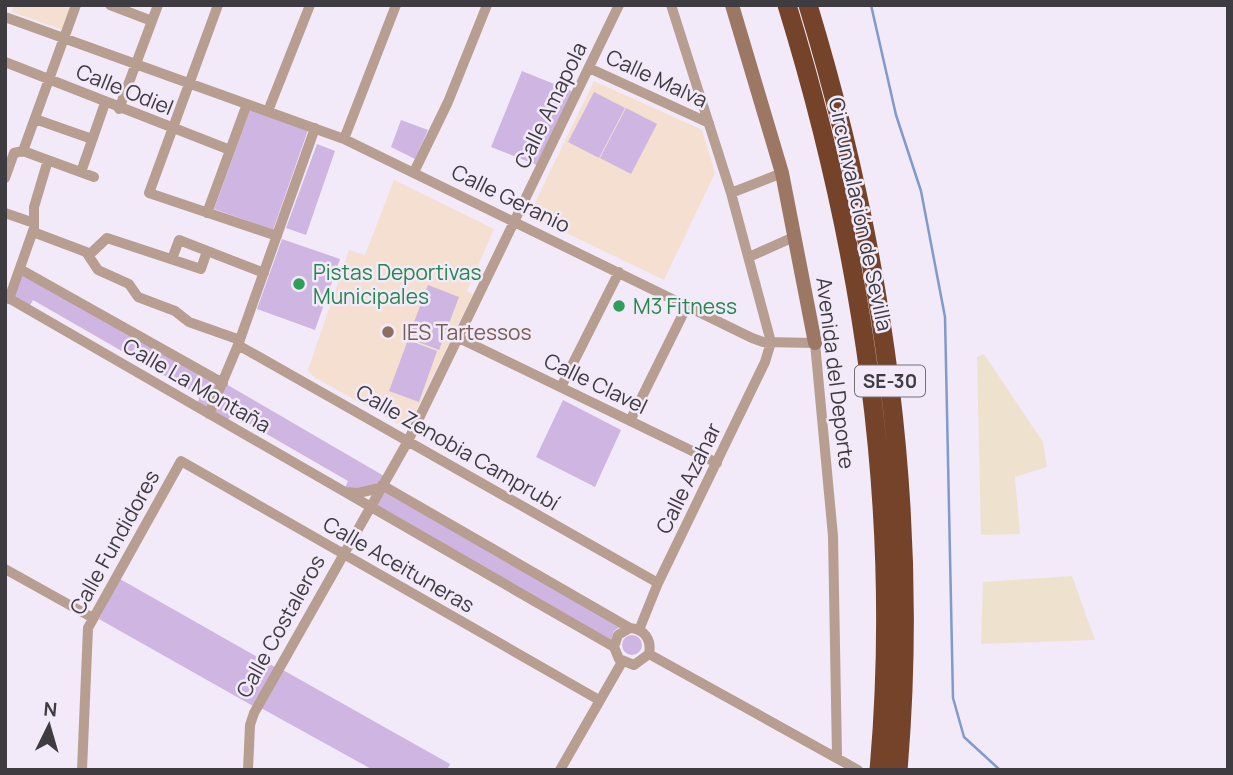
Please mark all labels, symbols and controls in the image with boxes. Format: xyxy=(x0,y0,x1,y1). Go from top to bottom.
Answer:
street label: Calle Amapola xyxy=(507,37,593,173)
street label: Calle Malva xyxy=(602,42,712,114)
street label: Calle Odiel xyxy=(72,57,178,121)
street label: Circunvalación de Sevilla xyxy=(823,95,899,333)
street label: Calle Geranio xyxy=(447,157,575,239)
place label: Pistas Deportivas Municipales xyxy=(313,258,481,310)
marker: Pistas Deportivas Municipales xyxy=(291,276,307,292)
street label: Avenida del Deporte xyxy=(810,276,862,470)
place label: M3 Fitness xyxy=(633,292,737,320)
marker: M3 Fitness xyxy=(611,298,627,314)
place label: IES Tartessos xyxy=(402,318,531,346)
marker: IES Tartessos xyxy=(380,324,396,340)
street label: Calle La Montaña xyxy=(118,331,276,439)
street label: Calle Clavel xyxy=(540,346,652,420)
road number: SE-30 xyxy=(855,366,925,396)
street label: Calle Zenobia Camprubí xyxy=(351,377,565,517)
street label: Calle Azahar xyxy=(649,417,727,538)
street label: Calle Fundidores xyxy=(63,465,165,619)
street label: Calle Aceituneras xyxy=(318,509,480,619)
street label: Calle Costaleros xyxy=(229,550,331,702)
north arrow xyxy=(14,691,84,761)
text: N xyxy=(43,696,58,723)

